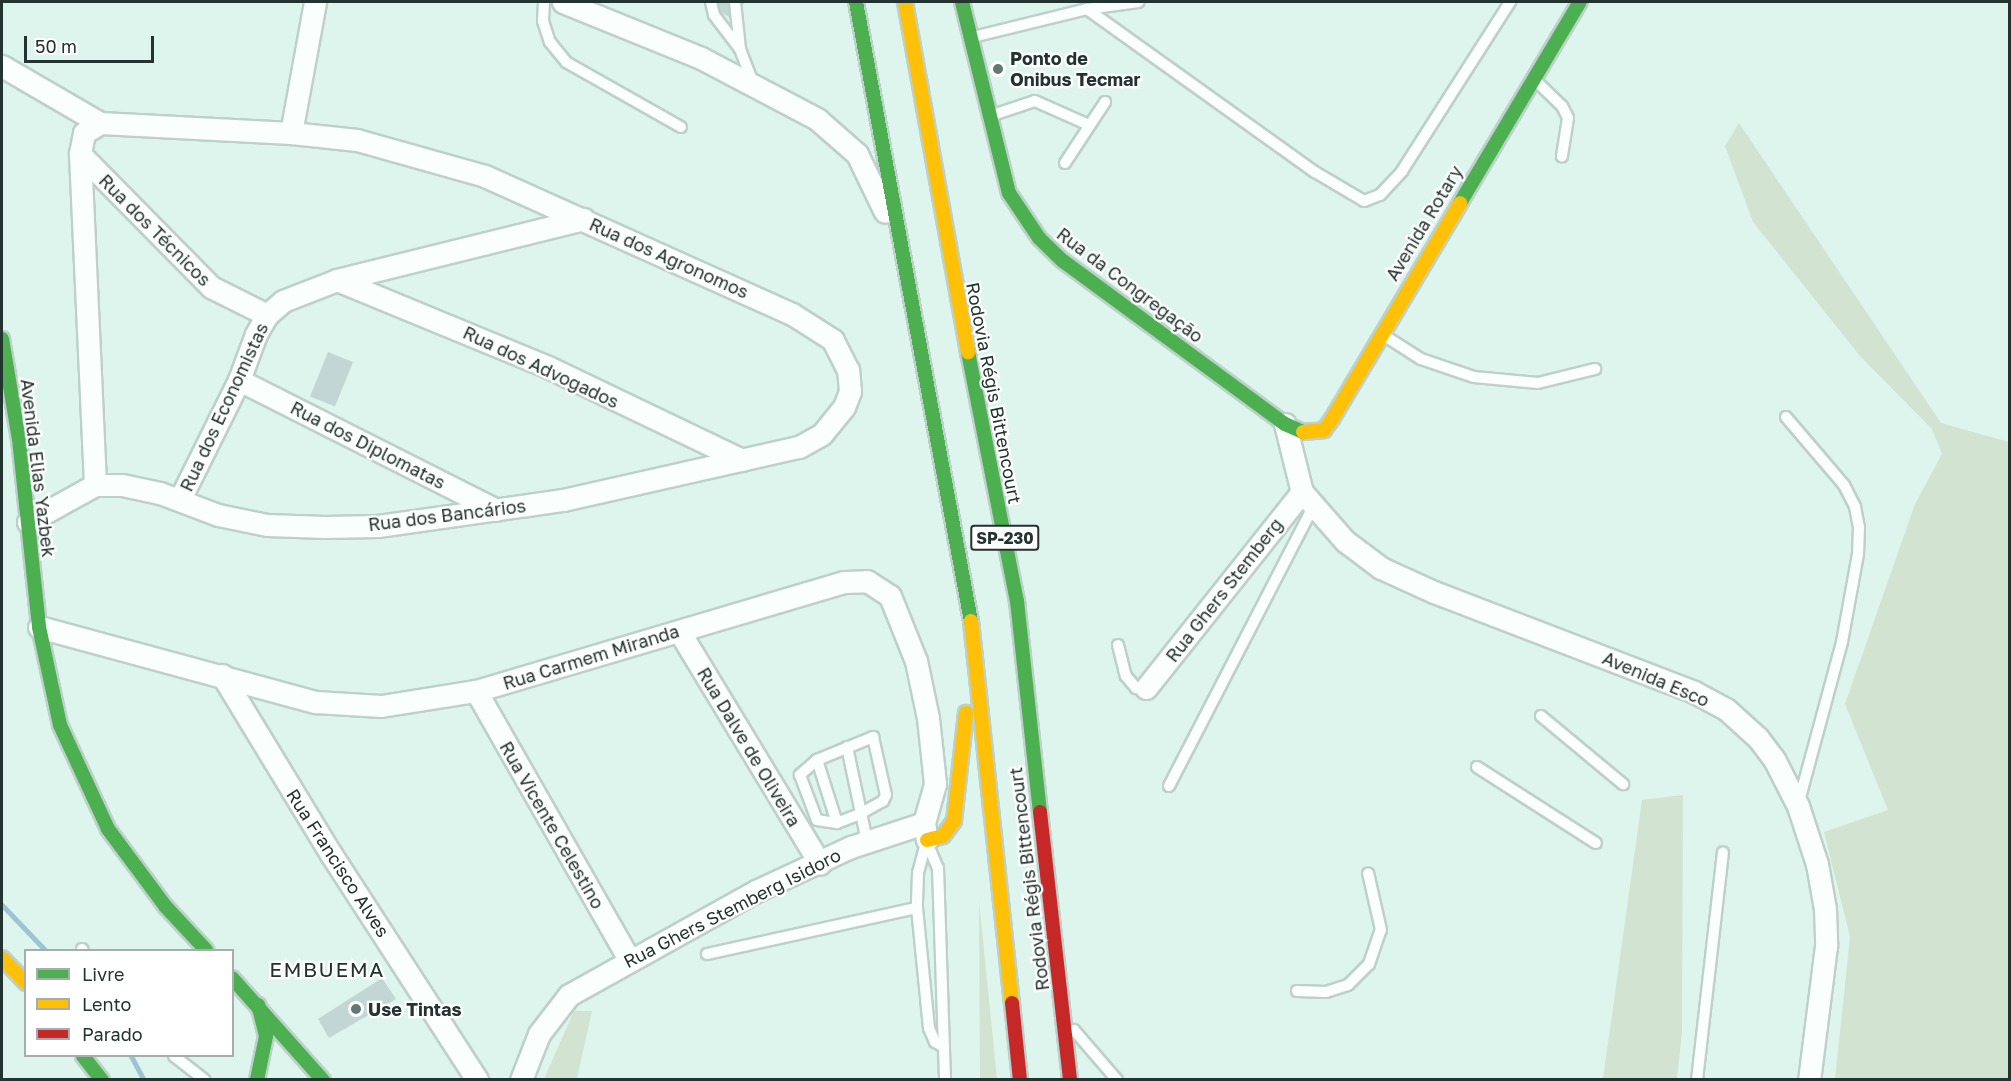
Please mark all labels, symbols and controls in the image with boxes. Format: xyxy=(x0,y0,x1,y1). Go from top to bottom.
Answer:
scale bar xyxy=(27,24,158,62)
text: 50 m xyxy=(35,35,77,57)
place label: Ponto de Onibus Tecmar xyxy=(1010,48,1140,90)
marker: Ponto de Onibus Tecmar xyxy=(991,62,1005,76)
street label: Avenida Rotary xyxy=(1381,161,1467,285)
street label: Rua dos Técnicos xyxy=(95,170,215,290)
street label: Rua dos Agronomos xyxy=(586,213,752,303)
street label: Rua da Congregação xyxy=(1053,223,1207,347)
street label: Rodovia Régis Bittencourt xyxy=(962,280,1026,506)
street label: Rua dos Economistas xyxy=(175,319,273,495)
street label: Rua dos Advogados xyxy=(460,321,622,413)
street label: Avenida Elias Yazbek xyxy=(16,378,60,558)
street label: Rua dos Diplomatas xyxy=(287,397,449,493)
street label: Rua dos Bancários xyxy=(367,495,527,535)
street label: Rua Ghers Stemberg xyxy=(1161,514,1287,666)
road number: SP-230 xyxy=(969,525,1041,551)
street label: Rua Carmem Miranda xyxy=(500,620,682,694)
street label: Avenida Esco xyxy=(1599,647,1713,711)
street label: Rua Dalve de Oliveira xyxy=(693,663,805,831)
street label: Rua Vicente Celestino xyxy=(495,737,609,913)
street label: Rodovia Régis Bittencourt xyxy=(1005,766,1053,992)
street label: Rua Francisco Alves xyxy=(282,785,394,941)
street label: Rua Ghers Stemberg Isidoro xyxy=(620,844,844,972)
legend xyxy=(24,949,234,1057)
district label: EMBUEMA xyxy=(269,956,385,982)
text: Livre xyxy=(82,963,124,985)
text: Lento xyxy=(82,993,131,1015)
place label: Use Tintas xyxy=(368,998,462,1020)
marker: Use Tintas xyxy=(349,1002,363,1016)
text: Parado xyxy=(82,1023,143,1045)

